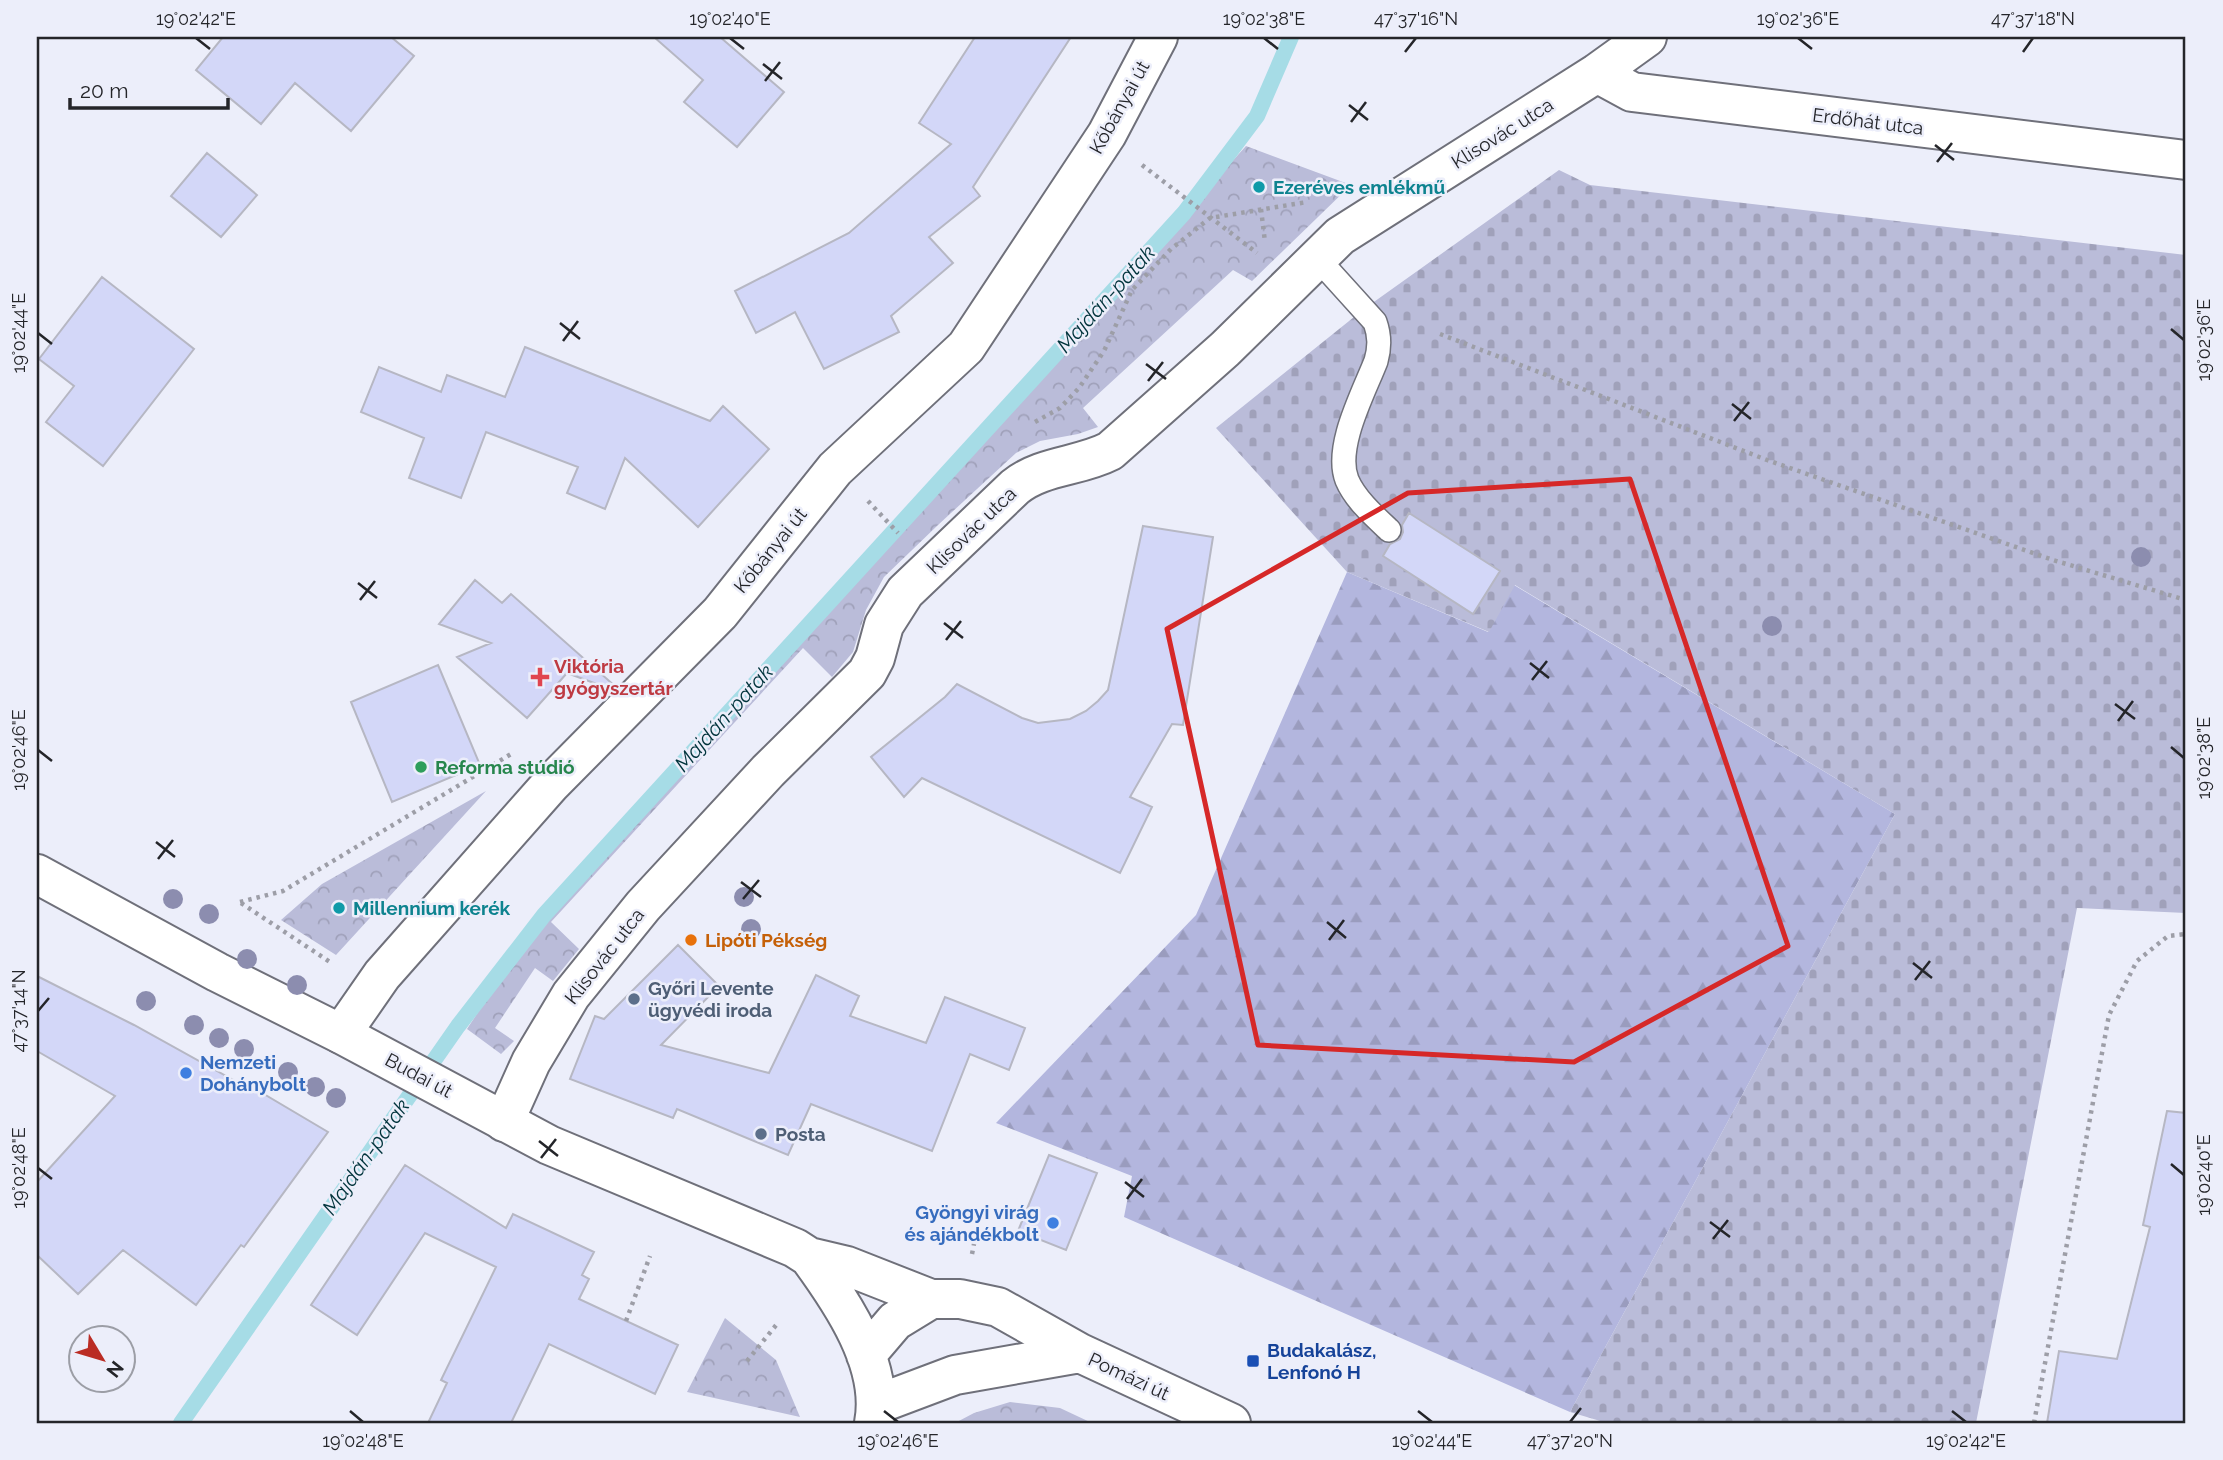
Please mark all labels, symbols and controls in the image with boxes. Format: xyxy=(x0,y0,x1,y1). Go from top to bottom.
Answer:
text: 19°02'42"E xyxy=(156,8,236,29)
text: 19°02'40"E xyxy=(689,8,771,29)
text: 19°02'38"E xyxy=(1223,8,1305,29)
text: 47°37'16"N xyxy=(1374,8,1458,29)
text: 19°02'36"E xyxy=(1757,8,1839,29)
text: 47°37'18"N xyxy=(1991,8,2075,29)
street label: Kőbányai út xyxy=(1084,56,1154,157)
scale bar xyxy=(70,66,228,110)
text: 20 m xyxy=(80,78,128,103)
street label: Klisovác utca xyxy=(1447,93,1557,173)
street label: Erdőhát utca xyxy=(1811,103,1925,139)
place label: Ezeréves emlékmű xyxy=(1273,176,1445,198)
marker: Ezeréves emlékmű xyxy=(1251,179,1267,195)
water label: Majdán-patak xyxy=(1051,240,1160,357)
text: 19°02'44"E xyxy=(8,293,29,373)
text: 19°02'36"E xyxy=(2193,299,2214,381)
street label: Klisovác utca xyxy=(922,482,1020,578)
street label: Kőbányai út xyxy=(729,503,811,597)
place label: Viktória gyógyszertár xyxy=(554,655,673,699)
water label: Majdán-patak xyxy=(669,659,778,776)
marker: Viktória gyógyszertár xyxy=(532,669,548,685)
text: 19°02'46"E xyxy=(8,709,29,791)
text: 19°02'38"E xyxy=(2193,717,2214,799)
place label: Reforma stúdió xyxy=(435,756,575,778)
marker: Reforma stúdió xyxy=(413,759,429,775)
place label: Millennium kerék xyxy=(353,897,511,919)
marker: Millennium kerék xyxy=(331,900,347,916)
street label: Klisovác utca xyxy=(560,904,648,1008)
place label: Lipóti Pékség xyxy=(705,929,827,951)
marker: Lipóti Pékség xyxy=(683,932,699,948)
text: 47°37'14"N xyxy=(8,969,29,1053)
place label: Győri Levente ügyvédi iroda xyxy=(648,977,774,1021)
marker: Győri Levente ügyvédi iroda xyxy=(626,991,642,1007)
street label: Budai út xyxy=(382,1048,457,1102)
place label: Nemzeti Dohánybolt xyxy=(200,1051,307,1095)
marker: Nemzeti Dohánybolt xyxy=(178,1065,194,1081)
water label: Majdán-patak xyxy=(317,1094,415,1219)
place label: Posta xyxy=(775,1123,826,1145)
marker: Posta xyxy=(753,1126,769,1142)
text: 19°02'48"E xyxy=(8,1127,29,1209)
text: 19°02'40"E xyxy=(2193,1134,2214,1216)
place label: Gyöngyi virág és ajándékbolt xyxy=(904,1201,1040,1245)
marker: Gyöngyi virág és ajándékbolt xyxy=(1045,1215,1061,1231)
north arrow xyxy=(66,1324,136,1394)
place label: Budakalász, Lenfonó H xyxy=(1267,1339,1376,1383)
street label: Pomázi út xyxy=(1085,1348,1174,1405)
marker: Budakalász, Lenfonó H xyxy=(1245,1353,1261,1369)
text: N xyxy=(102,1357,129,1382)
text: 19°02'48"E xyxy=(322,1430,404,1451)
text: 19°02'46"E xyxy=(857,1430,939,1451)
text: 19°02'44"E xyxy=(1392,1430,1472,1451)
text: 47°37'20"N xyxy=(1527,1430,1613,1451)
text: 19°02'42"E xyxy=(1926,1430,2006,1451)

